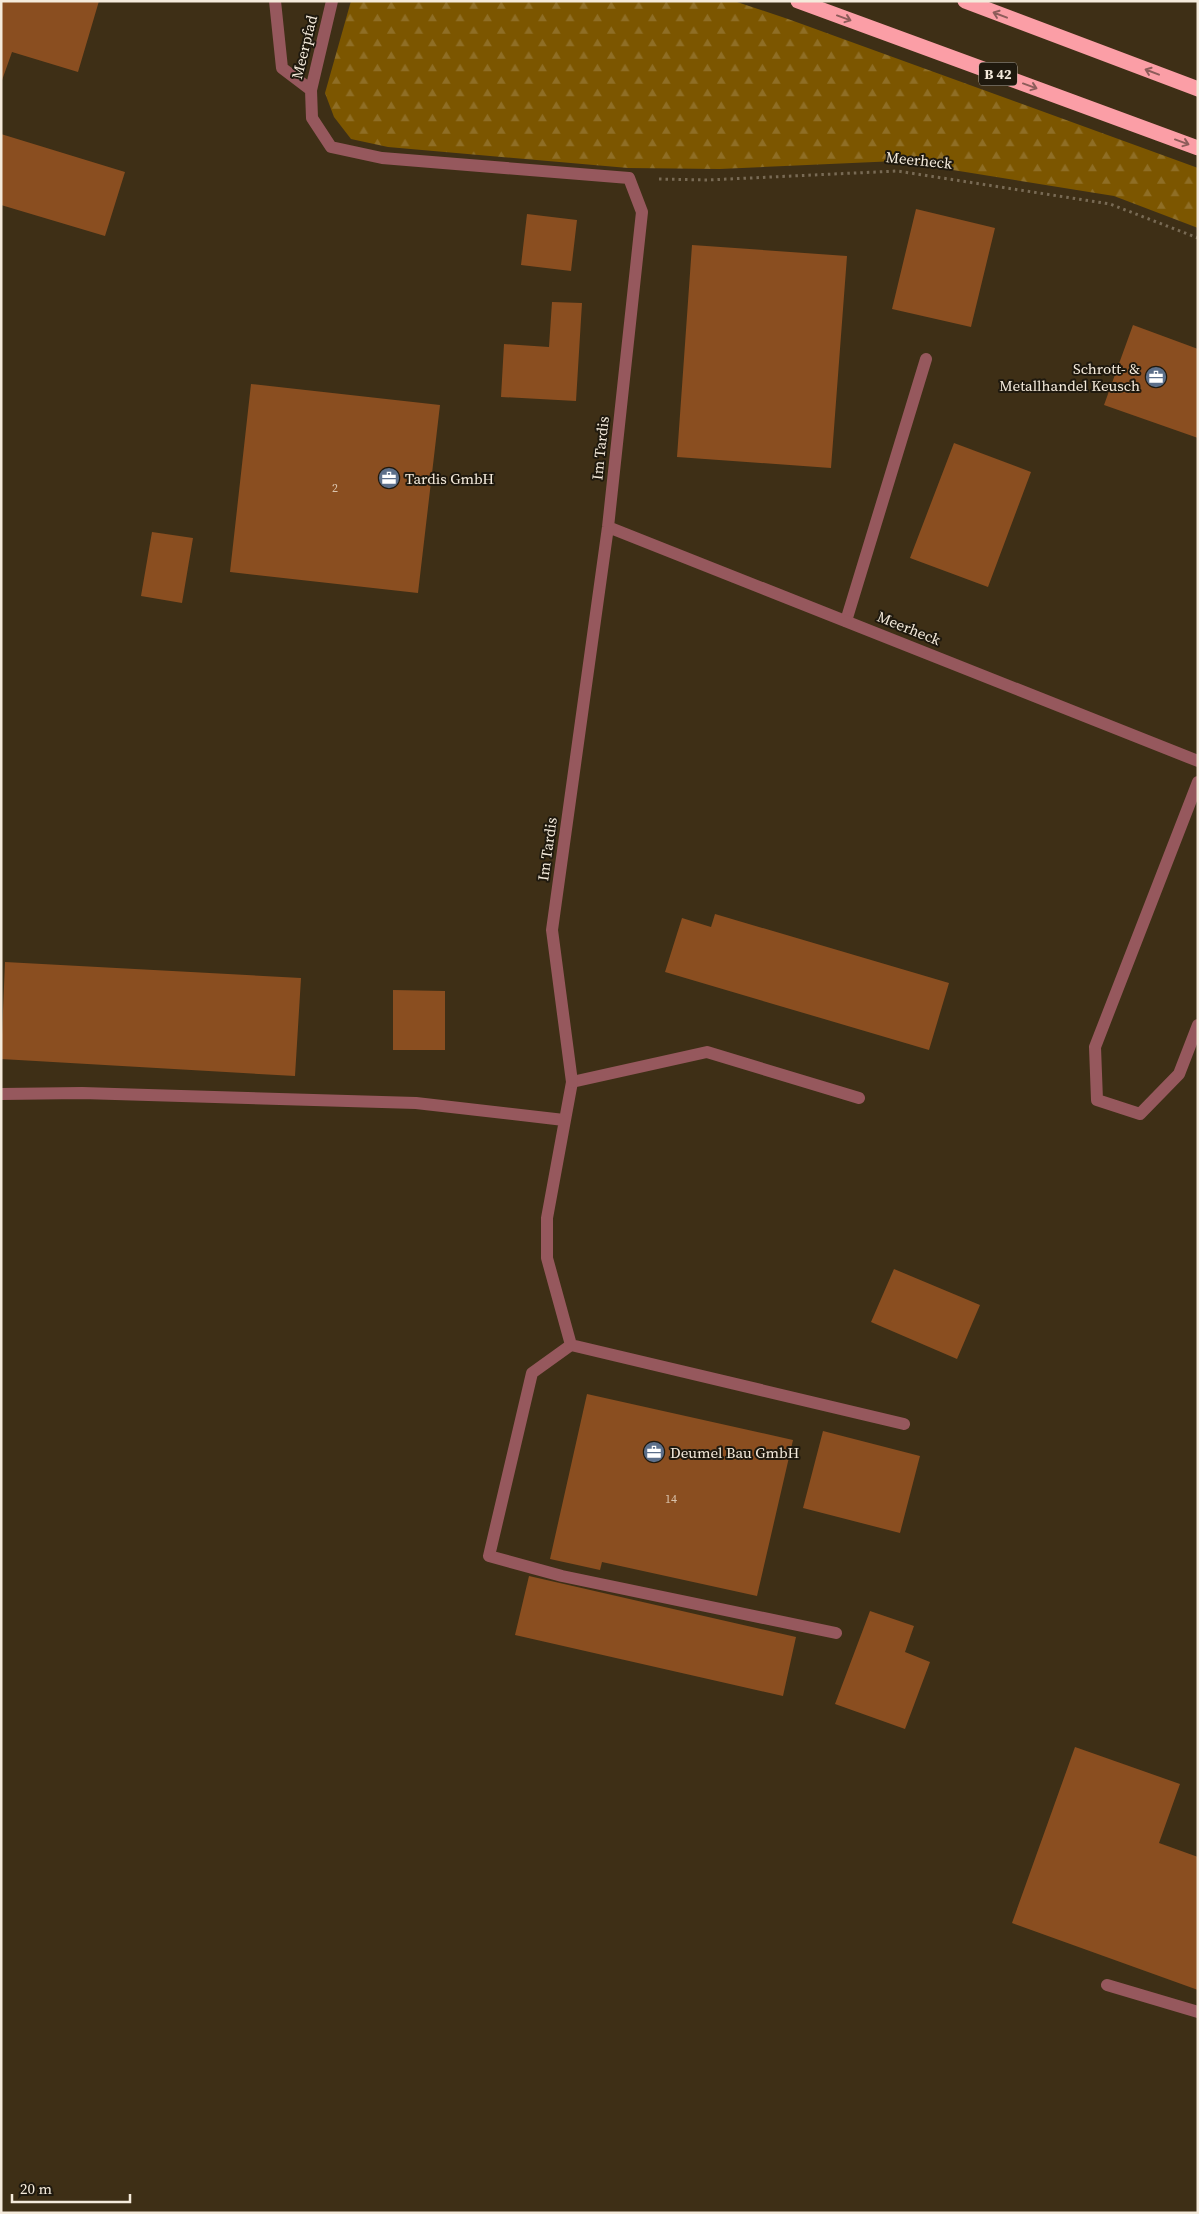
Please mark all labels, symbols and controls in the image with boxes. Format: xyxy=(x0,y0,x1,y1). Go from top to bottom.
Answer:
one-way arrow xyxy=(993,9,1008,19)
street label: Meerpfad xyxy=(286,12,322,81)
one-way arrow xyxy=(836,14,851,23)
road number: B 42 xyxy=(979,62,1017,86)
one-way arrow xyxy=(1145,67,1160,76)
one-way arrow xyxy=(1021,82,1037,91)
one-way arrow xyxy=(1174,138,1189,147)
street label: Meerheck xyxy=(885,146,954,174)
place label: Schrott- & Metallhandel Keusch xyxy=(999,358,1140,396)
office icon: Schrott- & Metallhandel Keusch xyxy=(1144,365,1168,389)
street label: Im Tardis xyxy=(586,415,614,481)
office icon: Tardis GmbH xyxy=(377,466,401,490)
place label: Tardis GmbH xyxy=(405,468,494,489)
house number: 2 xyxy=(332,480,338,496)
street label: Meerheck xyxy=(874,606,945,651)
street label: Im Tardis xyxy=(532,816,562,882)
office icon: Deumel Bau GmbH xyxy=(642,1440,666,1464)
place label: Deumel Bau GmbH xyxy=(670,1442,799,1463)
house number: 14 xyxy=(665,1491,677,1507)
scale bar xyxy=(12,2172,130,2204)
text: 20 m xyxy=(20,2178,52,2199)

